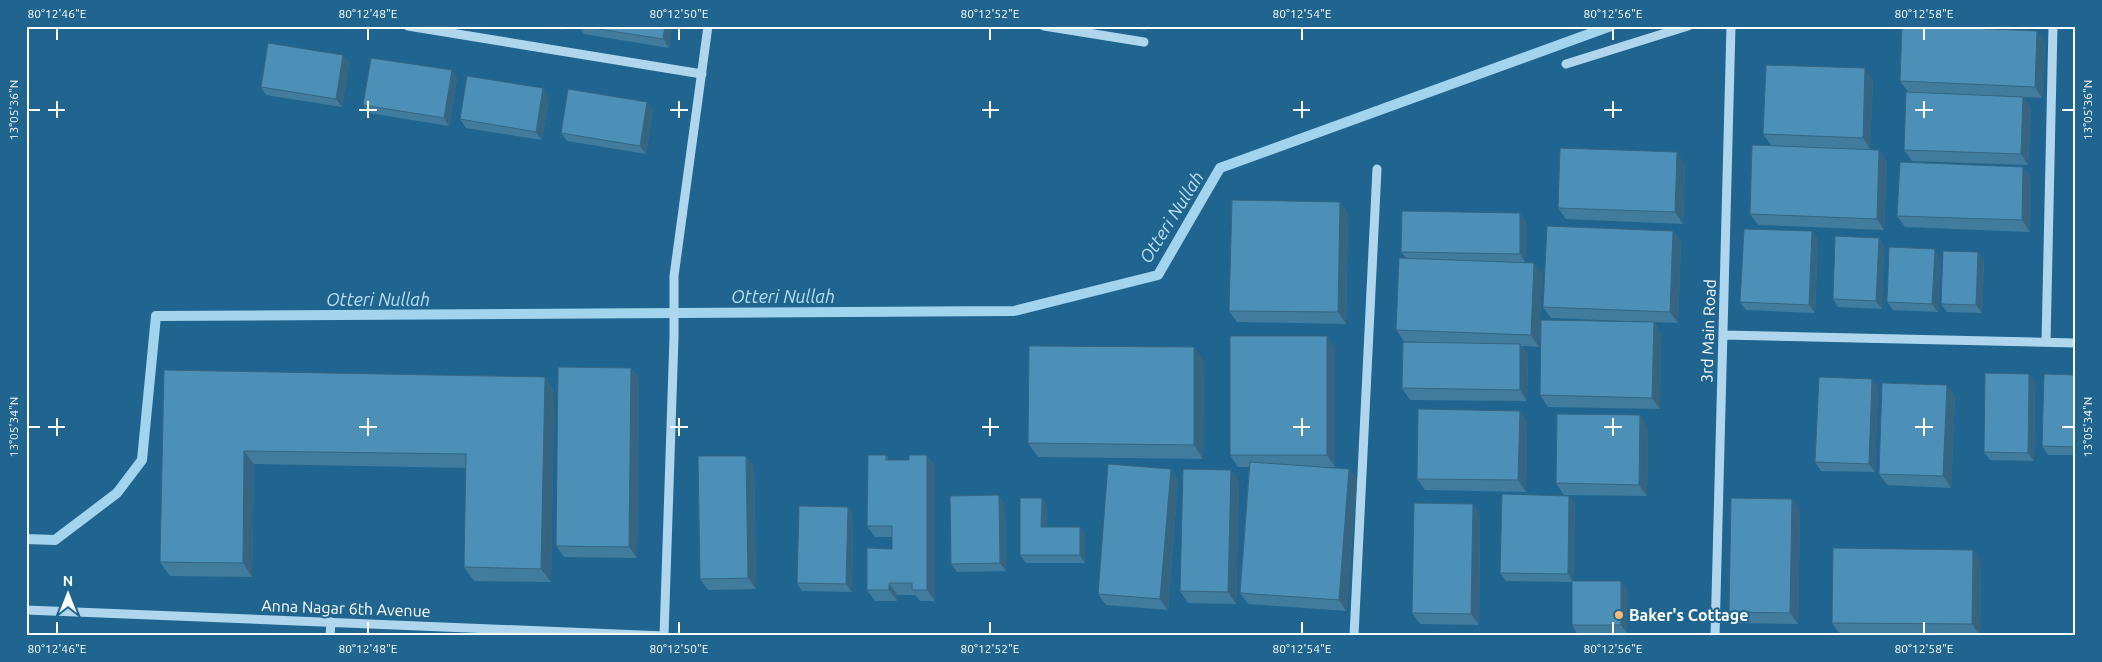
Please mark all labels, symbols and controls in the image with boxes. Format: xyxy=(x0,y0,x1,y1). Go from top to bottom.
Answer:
text: 80°12'46"E xyxy=(28,7,87,20)
text: 80°12'48"E xyxy=(339,7,398,20)
text: 80°12'50"E xyxy=(650,7,709,20)
text: 80°12'52"E xyxy=(961,7,1020,20)
text: 80°12'54"E xyxy=(1273,7,1332,20)
text: 80°12'56"E xyxy=(1584,7,1643,20)
text: 80°12'58"E xyxy=(1895,7,1954,20)
text: 13°05'36"N xyxy=(7,80,20,140)
text: 13°05'36"N xyxy=(2081,80,2094,140)
water label: Otteri Nullah xyxy=(1135,168,1207,266)
street label: 3rd Main Road xyxy=(1697,279,1719,383)
water label: Otteri Nullah xyxy=(731,286,835,306)
water label: Otteri Nullah xyxy=(326,289,430,309)
text: 13°05'34"N xyxy=(7,397,20,457)
text: 13°05'34"N xyxy=(2081,397,2094,457)
north arrow xyxy=(42,570,92,620)
text: N xyxy=(63,573,73,589)
street label: Anna Nagar 6th Avenue xyxy=(261,596,431,620)
place label: Baker's Cottage xyxy=(1629,606,1748,624)
marker: Baker's Cottage xyxy=(1613,609,1625,621)
text: 80°12'46"E xyxy=(28,642,87,655)
text: 80°12'48"E xyxy=(339,642,398,655)
text: 80°12'50"E xyxy=(650,642,709,655)
text: 80°12'52"E xyxy=(961,642,1020,655)
text: 80°12'54"E xyxy=(1273,642,1332,655)
text: 80°12'56"E xyxy=(1584,642,1643,655)
text: 80°12'58"E xyxy=(1895,642,1954,655)

